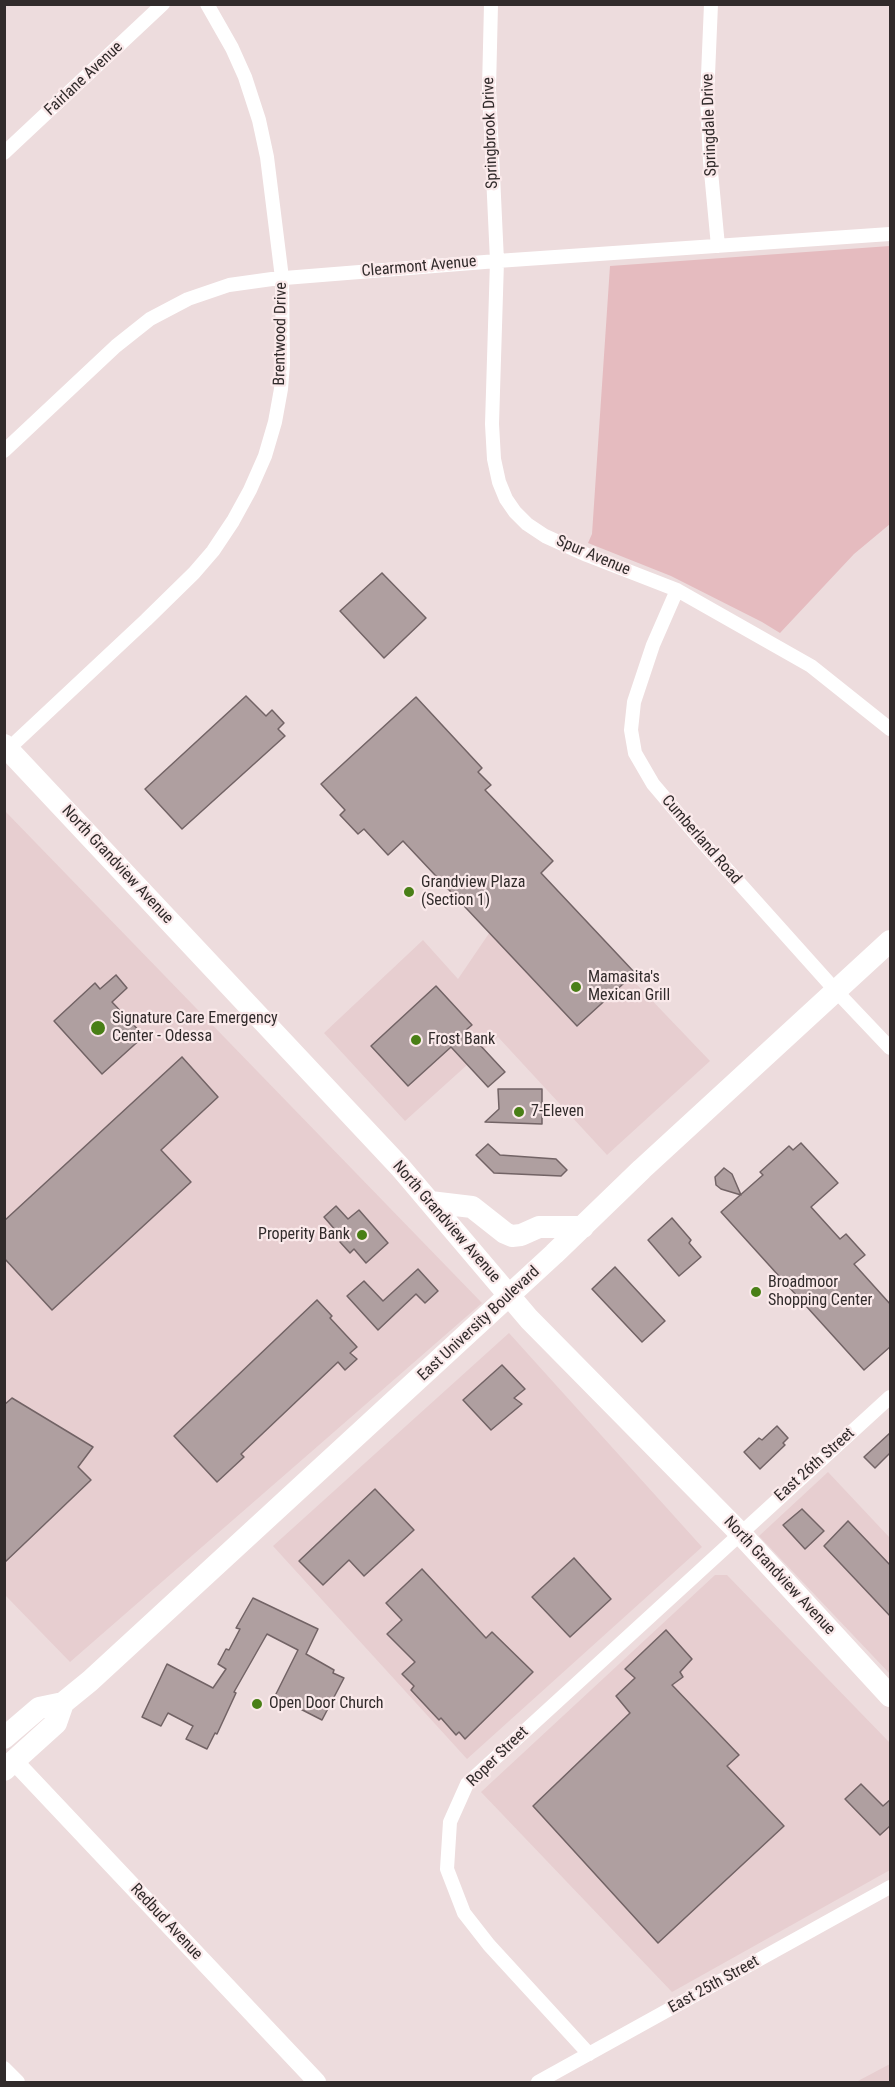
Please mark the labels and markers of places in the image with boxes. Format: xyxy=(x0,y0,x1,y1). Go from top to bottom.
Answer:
place label: Grandview Plaza (Section 1) xyxy=(421,873,525,911)
marker: Grandview Plaza (Section 1) xyxy=(402,885,416,899)
place label: Mamasita's Mexican Grill xyxy=(588,968,670,1006)
marker: Mamasita's Mexican Grill xyxy=(569,980,583,994)
place label: Signature Care Emergency Center - Odessa xyxy=(112,1009,278,1047)
marker: Signature Care Emergency Center - Odessa xyxy=(89,1019,107,1037)
place label: Frost Bank xyxy=(428,1030,495,1050)
marker: Frost Bank xyxy=(409,1033,423,1047)
place label: 7-Eleven xyxy=(531,1102,584,1122)
marker: 7-Eleven xyxy=(512,1105,526,1119)
place label: Properity Bank xyxy=(258,1225,350,1245)
marker: Properity Bank xyxy=(355,1228,369,1242)
place label: Broadmoor Shopping Center xyxy=(768,1273,872,1311)
marker: Broadmoor Shopping Center xyxy=(749,1285,763,1299)
place label: Open Door Church xyxy=(269,1694,384,1714)
marker: Open Door Church xyxy=(250,1697,264,1711)

